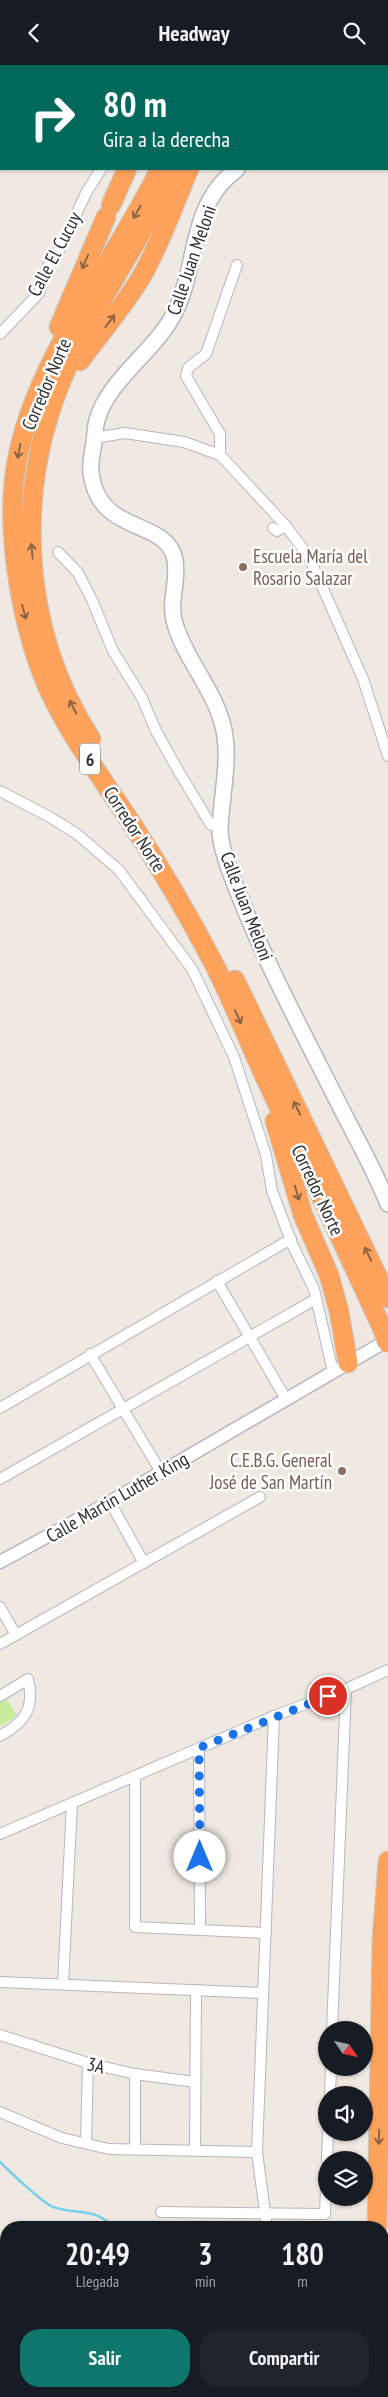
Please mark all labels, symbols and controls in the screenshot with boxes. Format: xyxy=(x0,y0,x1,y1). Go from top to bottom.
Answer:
icon: back xyxy=(20,19,48,47)
text: Headway xyxy=(158,19,230,47)
icon: search xyxy=(340,19,368,47)
text: 80 m xyxy=(103,81,167,127)
icon: right xyxy=(20,85,85,150)
text: Gira a la derecha xyxy=(103,125,230,153)
street label: Calle Juan Meloni xyxy=(161,202,221,318)
one-way arrow xyxy=(132,205,142,219)
street label: Calle El Cucuy xyxy=(22,207,87,300)
one-way arrow xyxy=(80,254,90,269)
one-way arrow xyxy=(105,315,116,328)
street label: Corredor Norte xyxy=(16,334,76,433)
one-way arrow xyxy=(14,443,24,459)
one-way arrow xyxy=(27,543,37,559)
place label: Escuela María del Rosario Salazar xyxy=(253,544,368,590)
marker: Escuela María del Rosario Salazar xyxy=(237,561,249,573)
one-way arrow xyxy=(20,604,30,620)
one-way arrow xyxy=(68,699,78,714)
road number: 6 xyxy=(80,744,100,775)
street label: Corredor Norte xyxy=(98,782,172,876)
street label: Calle Juan Meloni xyxy=(215,848,279,964)
one-way arrow xyxy=(233,1009,243,1024)
one-way arrow xyxy=(292,1101,301,1116)
street label: Corredor Norte xyxy=(287,1141,350,1239)
one-way arrow xyxy=(292,1185,302,1201)
one-way arrow xyxy=(363,1247,372,1262)
street label: Calle Martin Luther King xyxy=(42,1446,192,1548)
place label: C.E.B.G. General José de San Martín xyxy=(209,1448,333,1494)
marker: C.E.B.G. General José de San Martín xyxy=(336,1465,348,1477)
pin xyxy=(307,1675,349,1717)
icon: arrive xyxy=(314,1682,342,1710)
position arrow xyxy=(173,1830,225,1882)
north arrow xyxy=(318,2021,372,2076)
map controls xyxy=(318,2021,373,2206)
street label: 3A xyxy=(85,2051,107,2079)
button: sound xyxy=(318,2086,373,2141)
one-way arrow xyxy=(374,2128,384,2144)
button: layers xyxy=(318,2151,373,2206)
text: 20:49 xyxy=(65,2234,130,2273)
text: 3 xyxy=(198,2234,213,2273)
text: 180 xyxy=(281,2234,324,2273)
text: Llegada xyxy=(76,2271,119,2291)
text: min xyxy=(195,2271,216,2291)
text: m xyxy=(297,2271,308,2291)
button: Salir xyxy=(20,2329,190,2387)
button: Compartir xyxy=(200,2329,369,2387)

